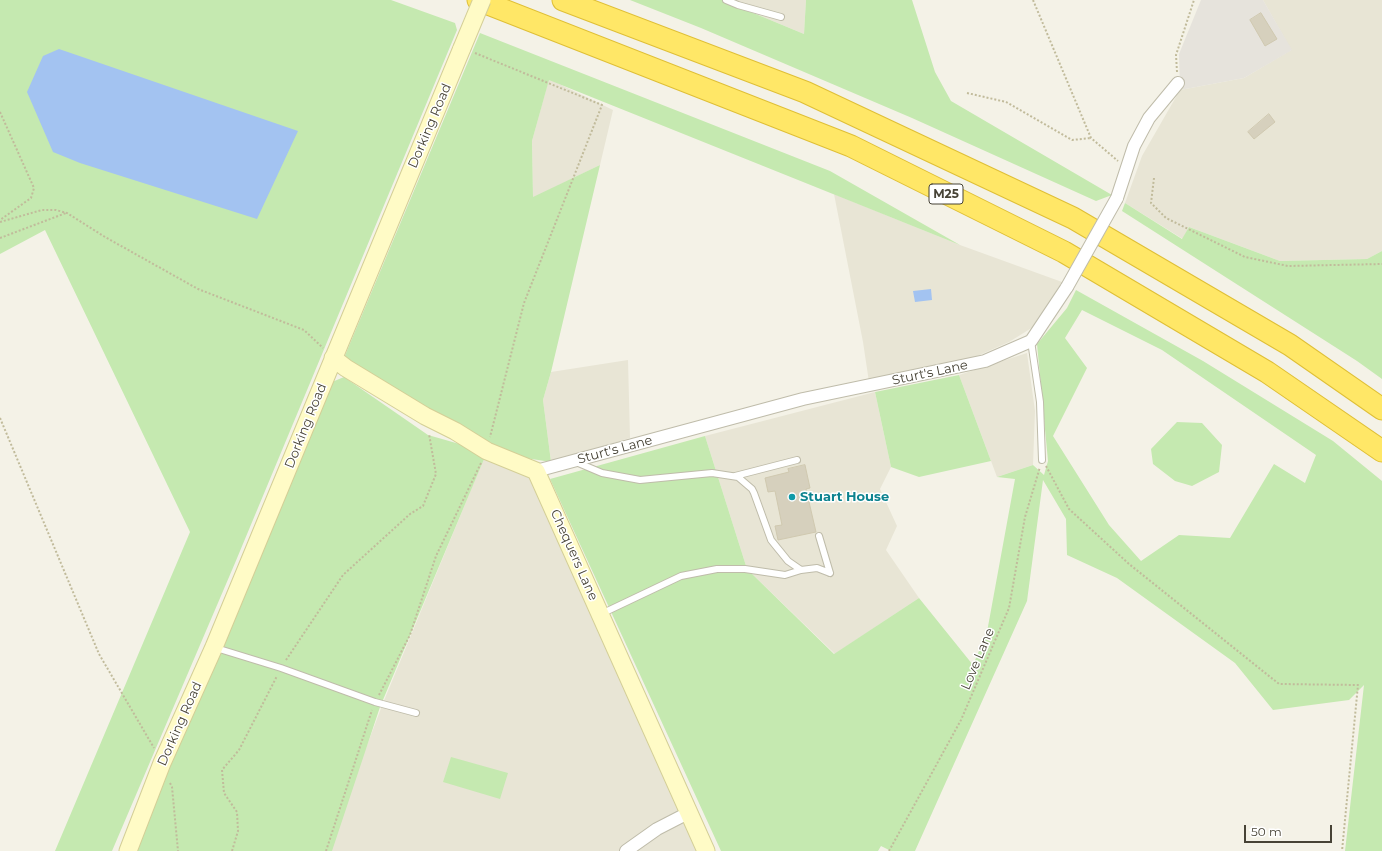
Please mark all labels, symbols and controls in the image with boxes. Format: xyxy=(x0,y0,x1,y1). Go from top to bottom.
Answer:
street label: Dorking Road xyxy=(405,81,455,171)
road number: M25 xyxy=(929,184,963,204)
street label: Sturt's Lane xyxy=(891,357,969,389)
street label: Dorking Road xyxy=(282,381,330,471)
street label: Sturt's Lane xyxy=(576,432,654,468)
place label: Stuart House xyxy=(800,489,889,505)
marker: Stuart House xyxy=(787,492,797,502)
street label: Chequers Lane xyxy=(547,507,601,603)
street label: Love Lane xyxy=(958,626,998,692)
street label: Dorking Road xyxy=(154,680,206,768)
scale bar xyxy=(1246,817,1334,843)
text: 50 m xyxy=(1251,824,1282,839)

